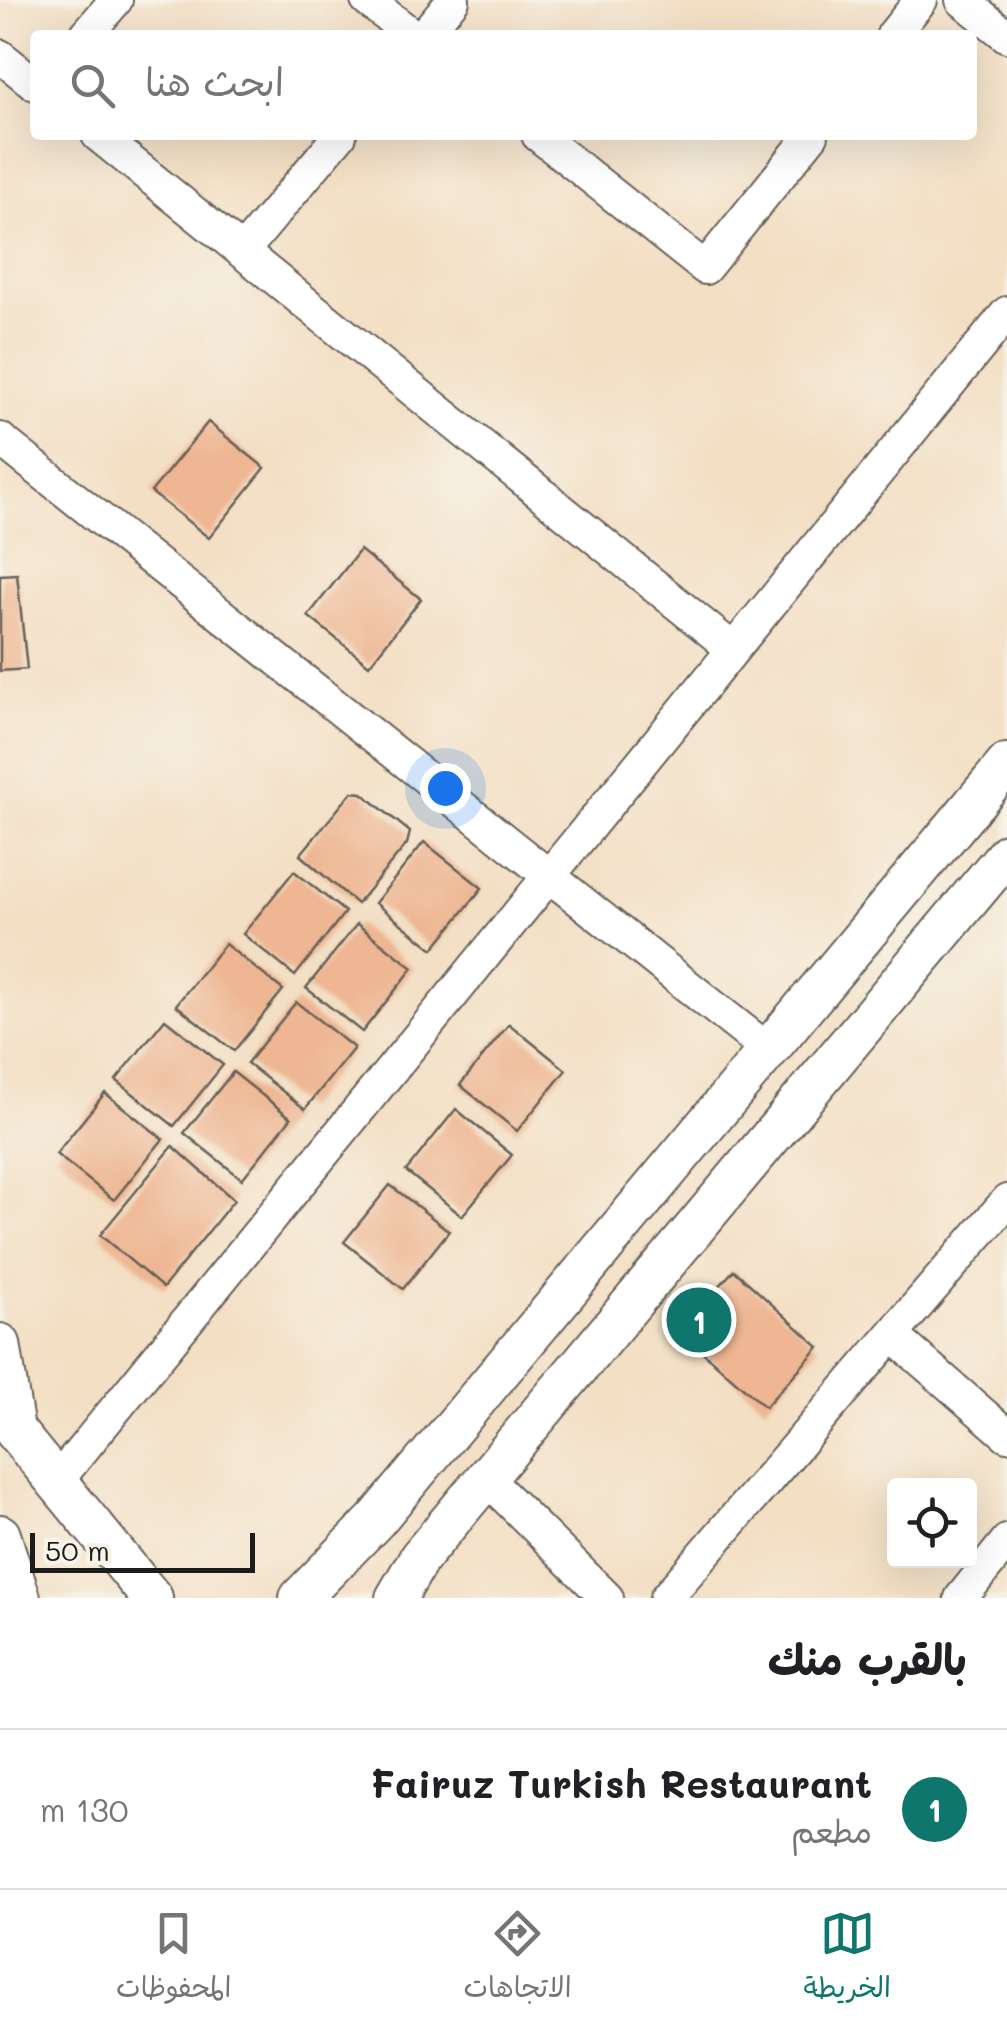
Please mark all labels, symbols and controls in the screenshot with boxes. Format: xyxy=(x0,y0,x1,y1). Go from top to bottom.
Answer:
search box xyxy=(30,30,977,140)
text: ابحث هنا xyxy=(145,56,284,106)
icon: search xyxy=(65,58,120,113)
your location xyxy=(420,763,471,814)
pin: 1 xyxy=(666,1282,732,1358)
map controls xyxy=(887,1478,977,1568)
button: locate xyxy=(887,1478,977,1568)
scale bar xyxy=(30,1528,255,1572)
text: 50 m xyxy=(45,1532,110,1568)
text: بالقرب منك xyxy=(768,1631,967,1686)
text: Fairuz Turkish Restaurant xyxy=(371,1758,872,1808)
text: 130 m xyxy=(40,1788,129,1830)
text: 1 xyxy=(927,1788,942,1830)
text: مطعم xyxy=(791,1809,872,1851)
tab: المحفوظات xyxy=(116,1906,231,2012)
tab: الاتجاهات xyxy=(463,1906,572,2012)
tab: الخريطة xyxy=(804,1906,891,2012)

